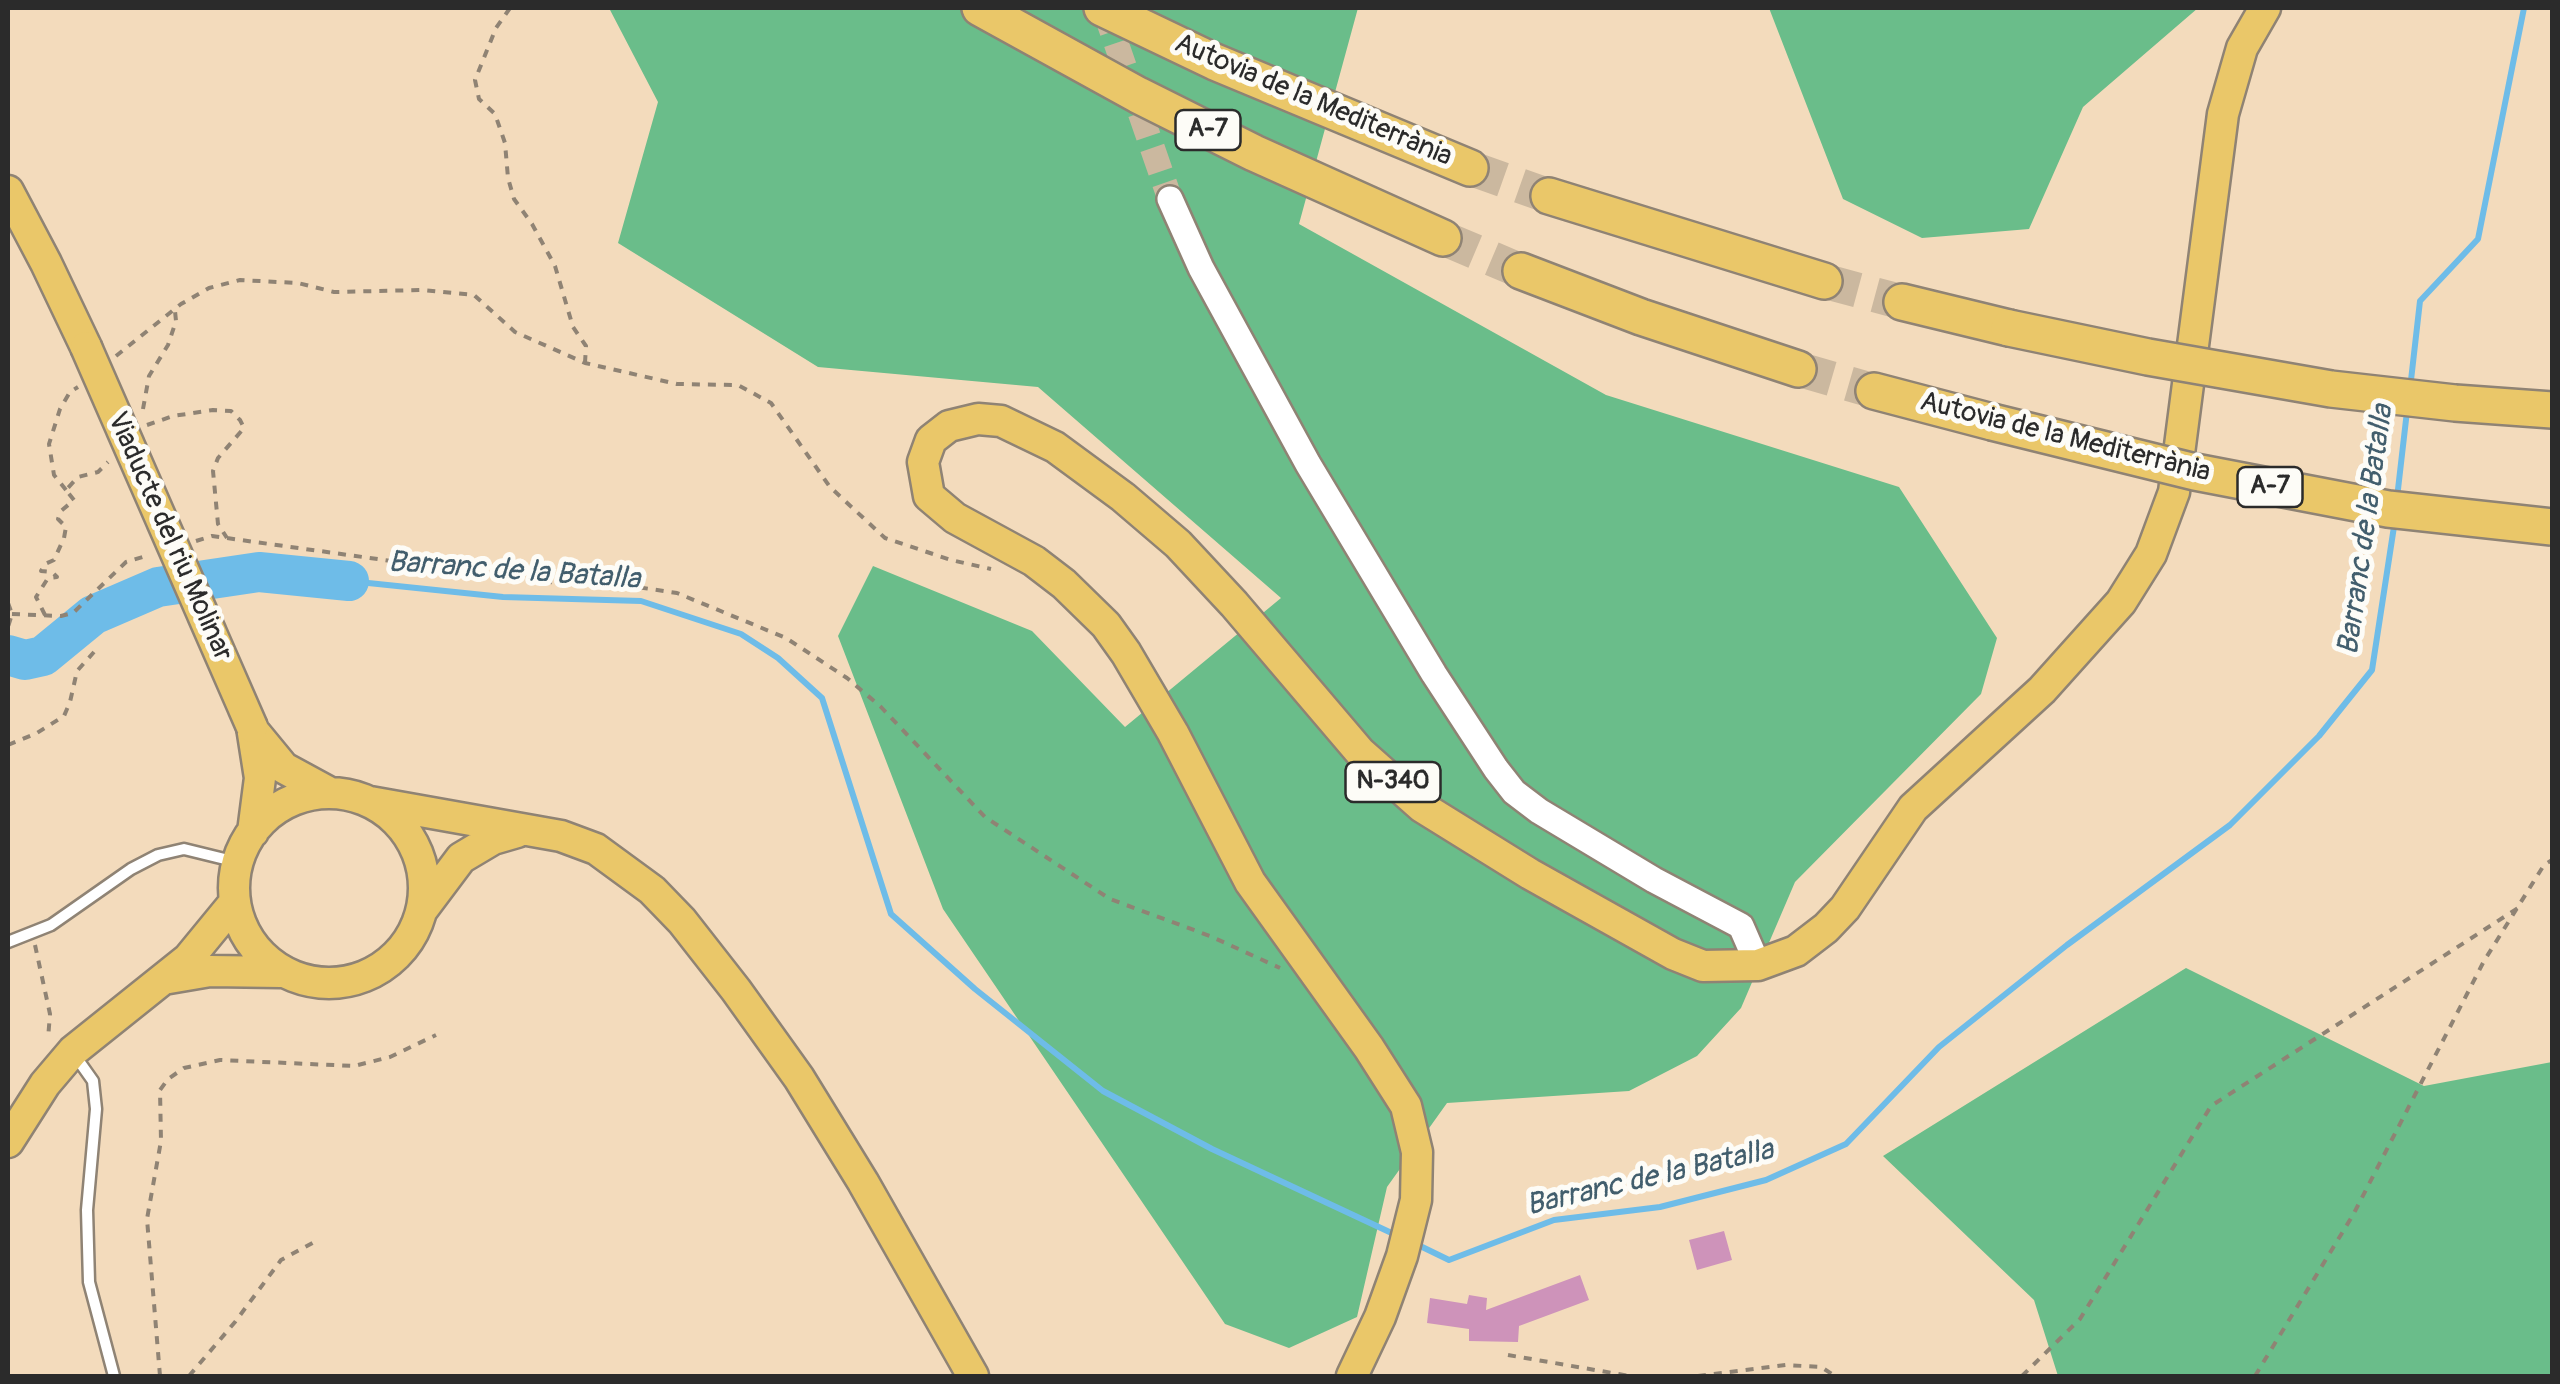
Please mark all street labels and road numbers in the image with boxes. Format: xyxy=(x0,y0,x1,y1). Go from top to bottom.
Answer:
street label: Autovia de la Mediterrània xyxy=(1169,27,1457,175)
road number: A-7 xyxy=(1176,110,1240,150)
street label: Autovia de la Mediterrània xyxy=(1916,386,2214,490)
street label: Viaducte del riu Molinar xyxy=(99,407,239,667)
road number: A-7 xyxy=(2238,467,2302,507)
road number: N-340 xyxy=(1346,762,1440,802)

